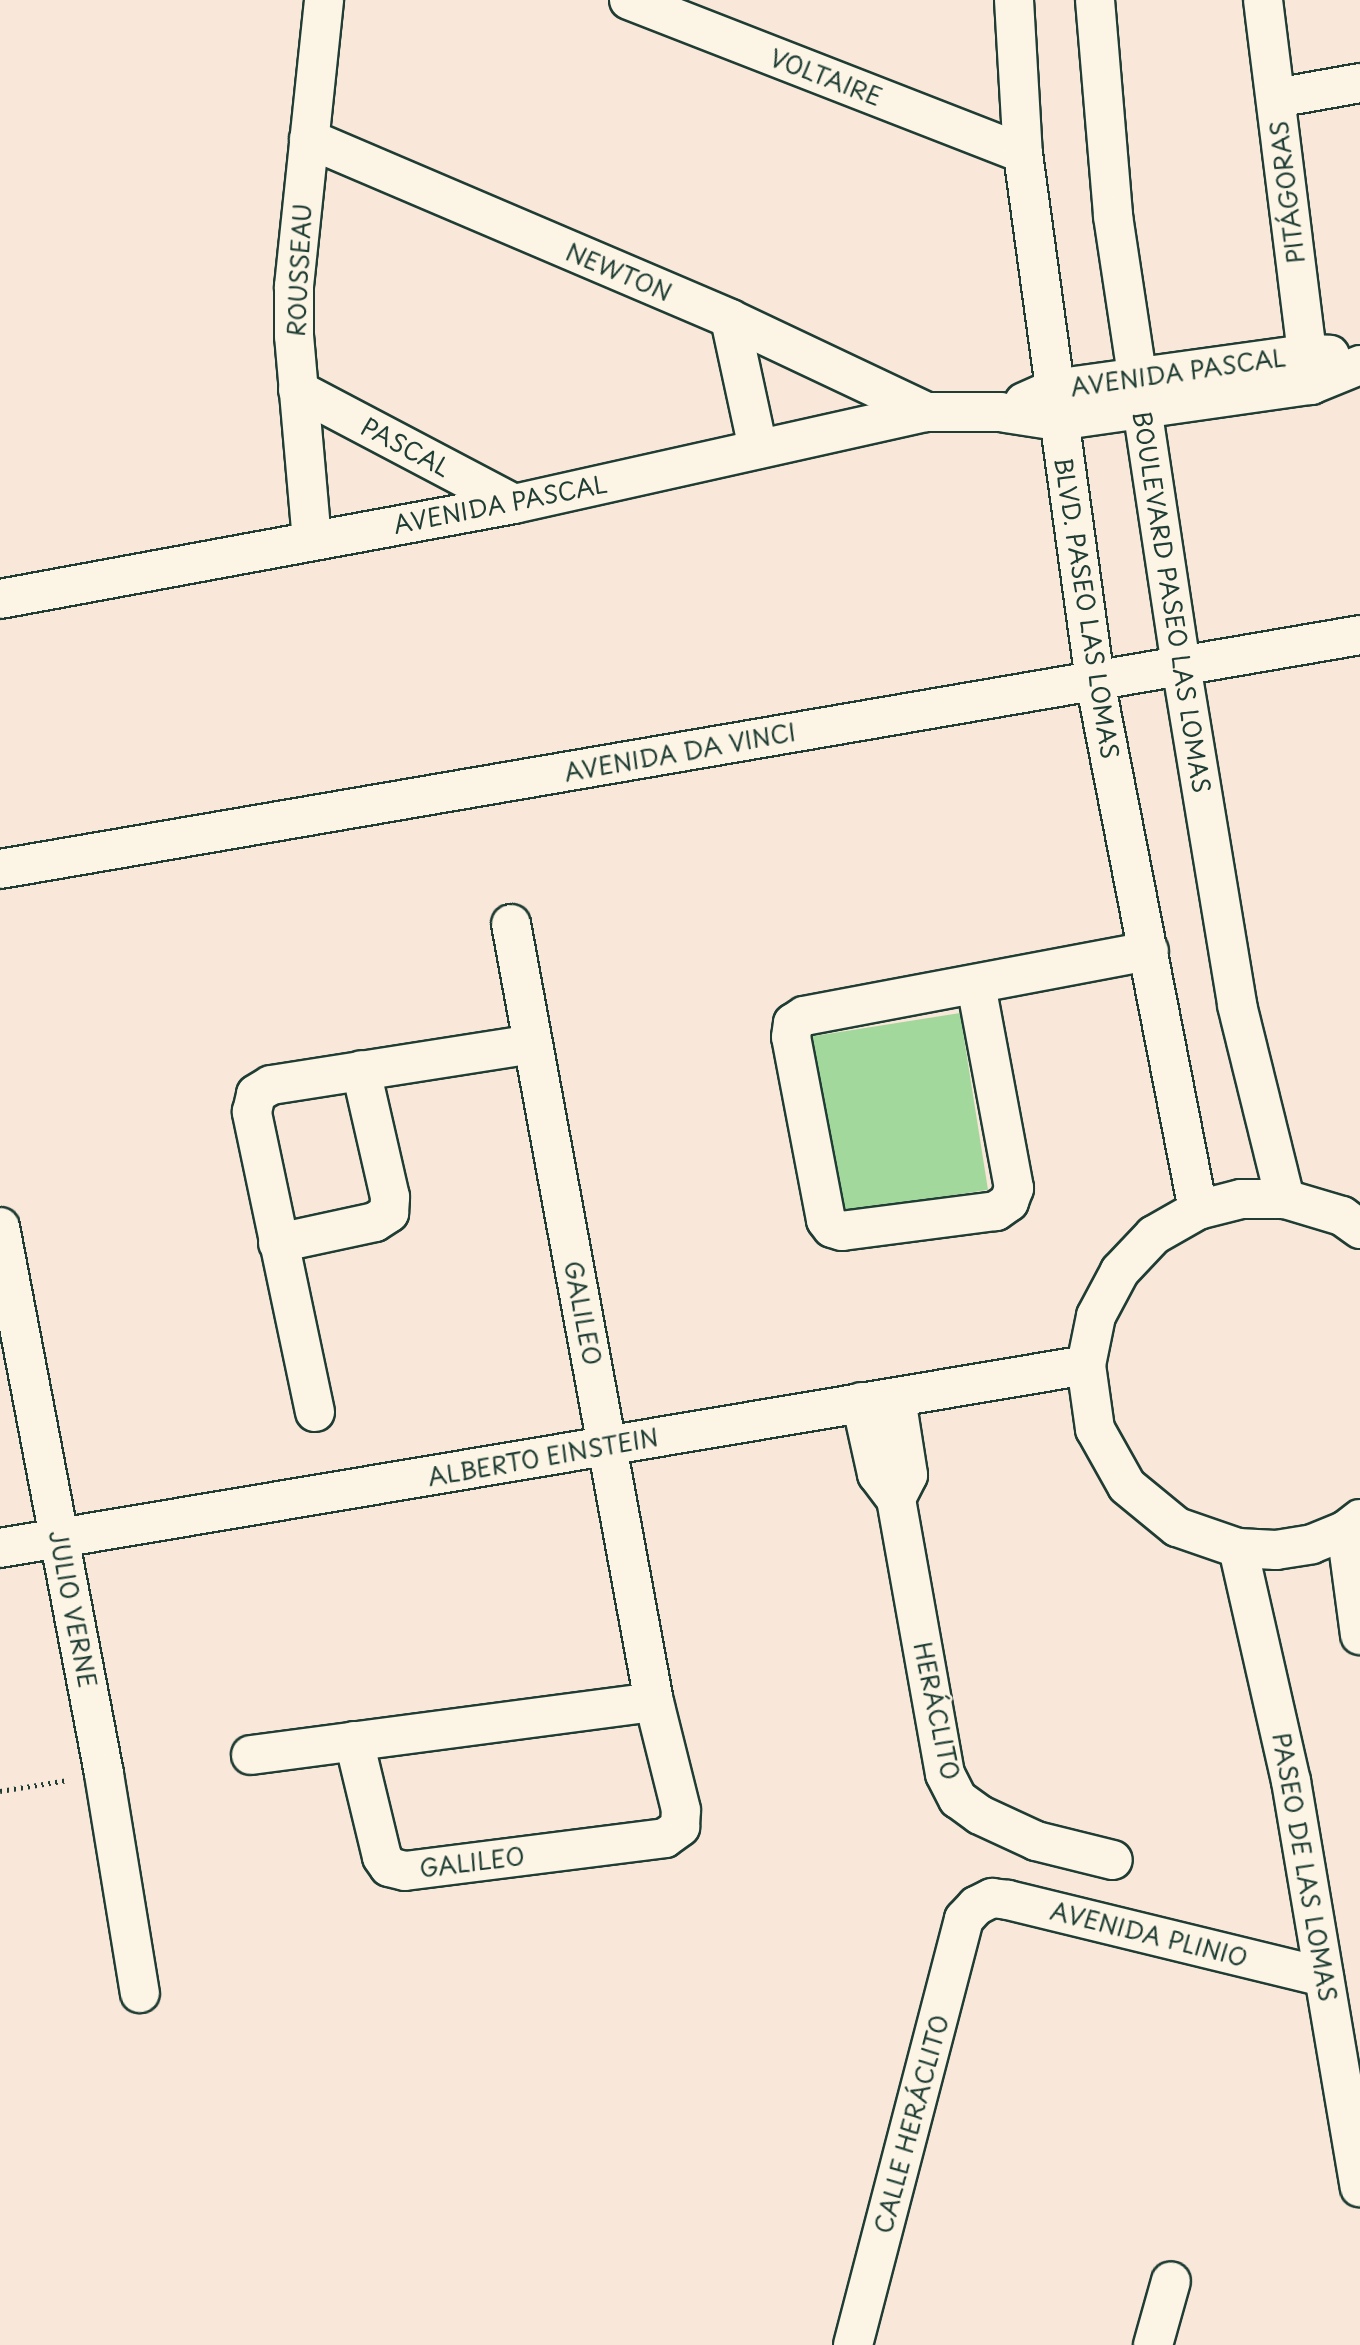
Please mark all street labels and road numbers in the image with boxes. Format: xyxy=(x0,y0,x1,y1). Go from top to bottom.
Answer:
street label: VOLTAIRE xyxy=(766,43,886,111)
street label: PITÁGORAS xyxy=(1264,119,1310,265)
street label: ROUSSEAU xyxy=(281,203,317,337)
street label: NEWTON xyxy=(562,237,676,307)
street label: AVENIDA PASCAL xyxy=(1069,343,1287,401)
street label: BOULEVARD PASEO LAS LOMAS xyxy=(1127,408,1217,796)
street label: PASCAL xyxy=(357,412,455,482)
street label: BLVD. PASEO LAS LOMAS xyxy=(1049,454,1125,762)
street label: AVENIDA PASCAL xyxy=(391,469,609,539)
street label: AVENIDA DA VINCI xyxy=(564,718,796,786)
street label: GALILEO xyxy=(559,1258,607,1368)
street label: ALBERTO EINSTEIN xyxy=(424,1422,662,1492)
street label: JULIO VERNE xyxy=(43,1526,103,1692)
street label: HERÁCLITO xyxy=(908,1639,966,1783)
street label: PASEO DE LAS LOMAS xyxy=(1267,1731,1343,2003)
street label: GALILEO xyxy=(418,1841,526,1883)
street label: AVENIDA PLINIO xyxy=(1048,1896,1250,1972)
street label: CALLE HERÁCLITO xyxy=(868,2011,954,2237)

